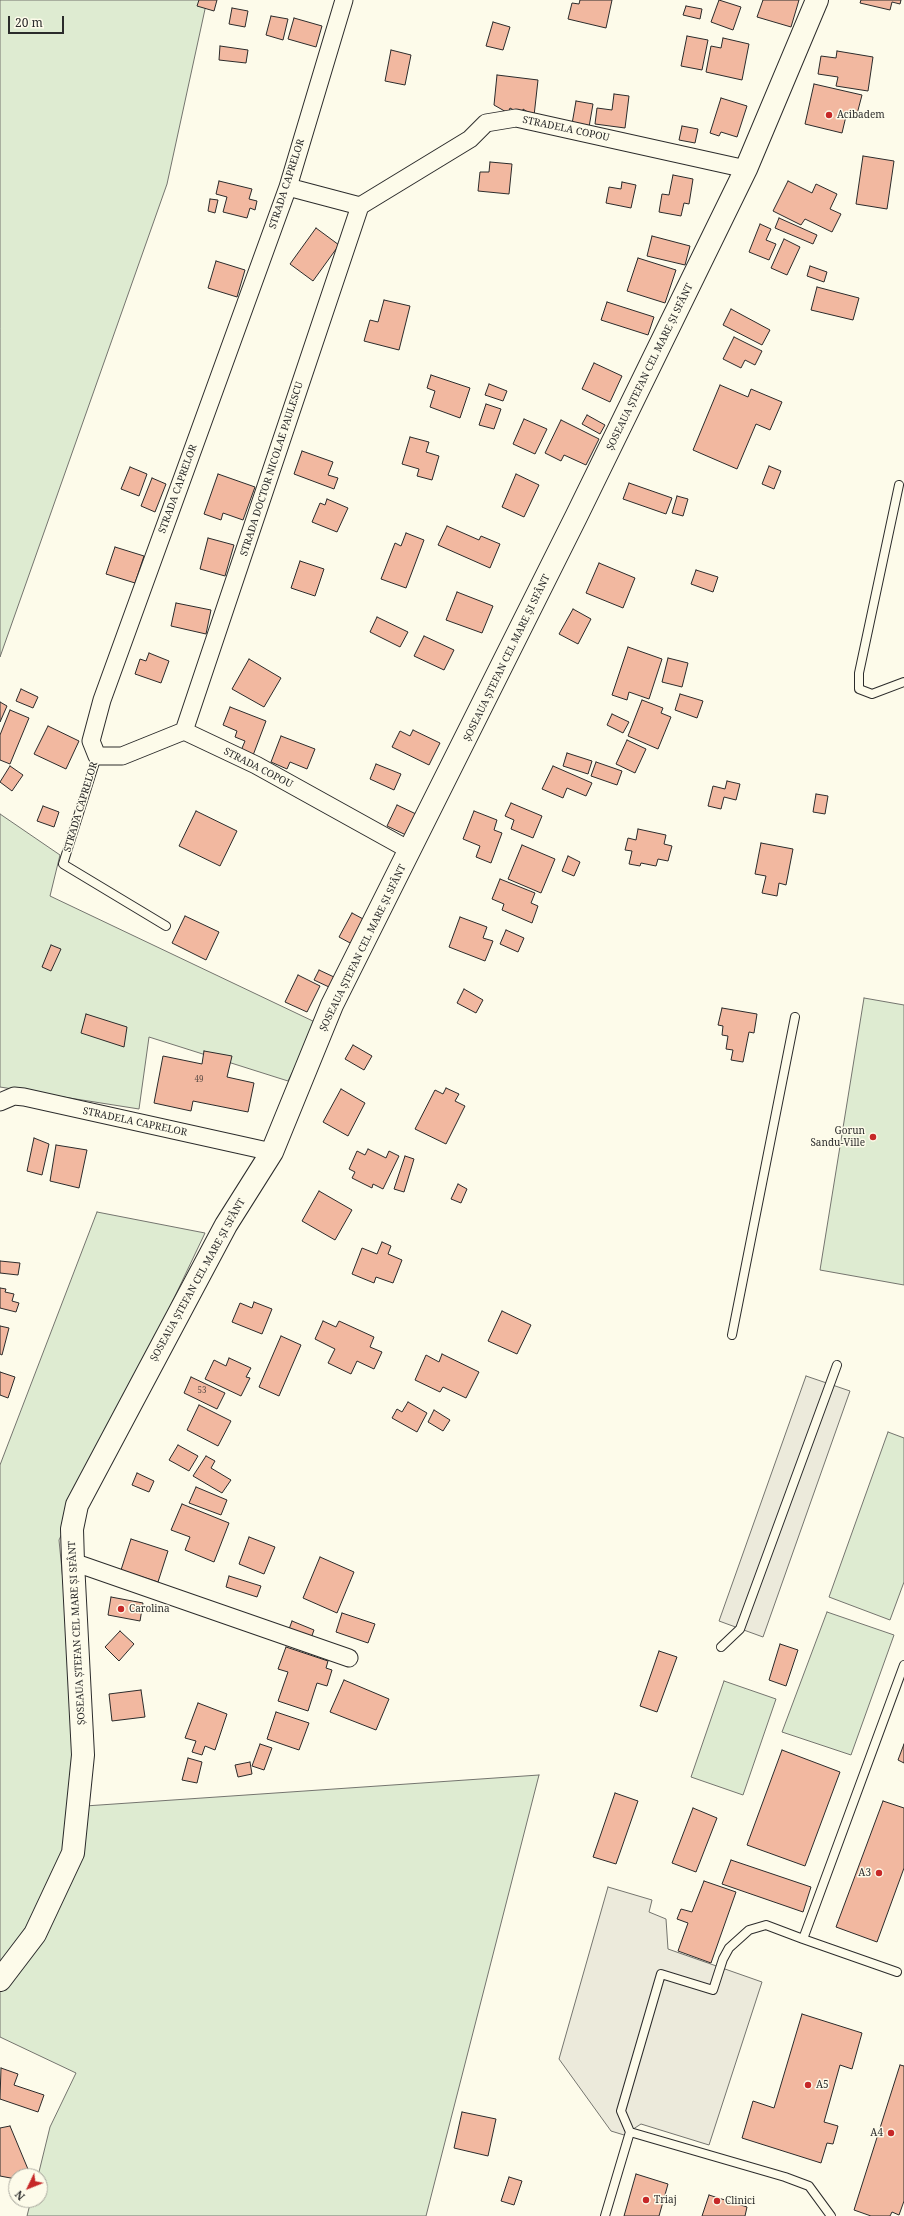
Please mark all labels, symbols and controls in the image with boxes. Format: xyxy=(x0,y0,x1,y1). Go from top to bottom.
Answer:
scale bar xyxy=(10,8,66,34)
text: 20 m xyxy=(15,14,43,31)
place label: Acibadem xyxy=(837,109,885,121)
marker: Acibadem xyxy=(824,110,834,120)
street label: STRADELA COPOU xyxy=(521,114,611,144)
street label: STRADA CAPRELOR xyxy=(267,137,307,231)
street label: ȘOSEAUA ȘTEFAN CEL MARE ȘI SFÂNT xyxy=(604,282,696,452)
street label: STRADA DOCTOR NICOLAE PAULESCU xyxy=(238,380,306,558)
street label: STRADA CAPRELOR xyxy=(156,443,200,535)
street label: ȘOSEAUA ȘTEFAN CEL MARE ȘI SFÂNT xyxy=(461,573,553,743)
street label: STRADA COPOU xyxy=(221,745,295,791)
street label: STRADA CAPRELOR xyxy=(62,760,100,854)
street label: ȘOSEAUA ȘTEFAN CEL MARE ȘI SFÂNT xyxy=(317,863,409,1033)
house number: 49 xyxy=(195,1075,203,1085)
street label: STRADELA CAPRELOR xyxy=(82,1105,188,1139)
place label: Gorun Sandu-Ville xyxy=(810,1125,865,1148)
marker: Gorun Sandu-Ville xyxy=(868,1132,878,1142)
street label: ȘOSEAUA ȘTEFAN CEL MARE ȘI SFÂNT xyxy=(148,1197,248,1363)
house number: 53 xyxy=(198,1386,206,1396)
street label: ȘOSEAUA ȘTEFAN CEL MARE ȘI SFÂNT xyxy=(66,1541,88,1725)
place label: Carolina xyxy=(129,1603,170,1615)
marker: Carolina xyxy=(116,1604,126,1614)
place label: A3 xyxy=(858,1867,871,1879)
marker: A3 xyxy=(874,1868,884,1878)
place label: A5 xyxy=(816,2079,829,2091)
marker: A5 xyxy=(803,2080,813,2090)
place label: A4 xyxy=(870,2127,883,2139)
marker: A4 xyxy=(886,2128,896,2138)
north arrow xyxy=(8,2168,48,2208)
text: N xyxy=(11,2188,28,2204)
place label: Triaj xyxy=(654,2194,677,2206)
marker: Triaj xyxy=(641,2195,651,2205)
place label: Clinici xyxy=(725,2195,755,2207)
marker: Clinici xyxy=(712,2196,722,2206)

